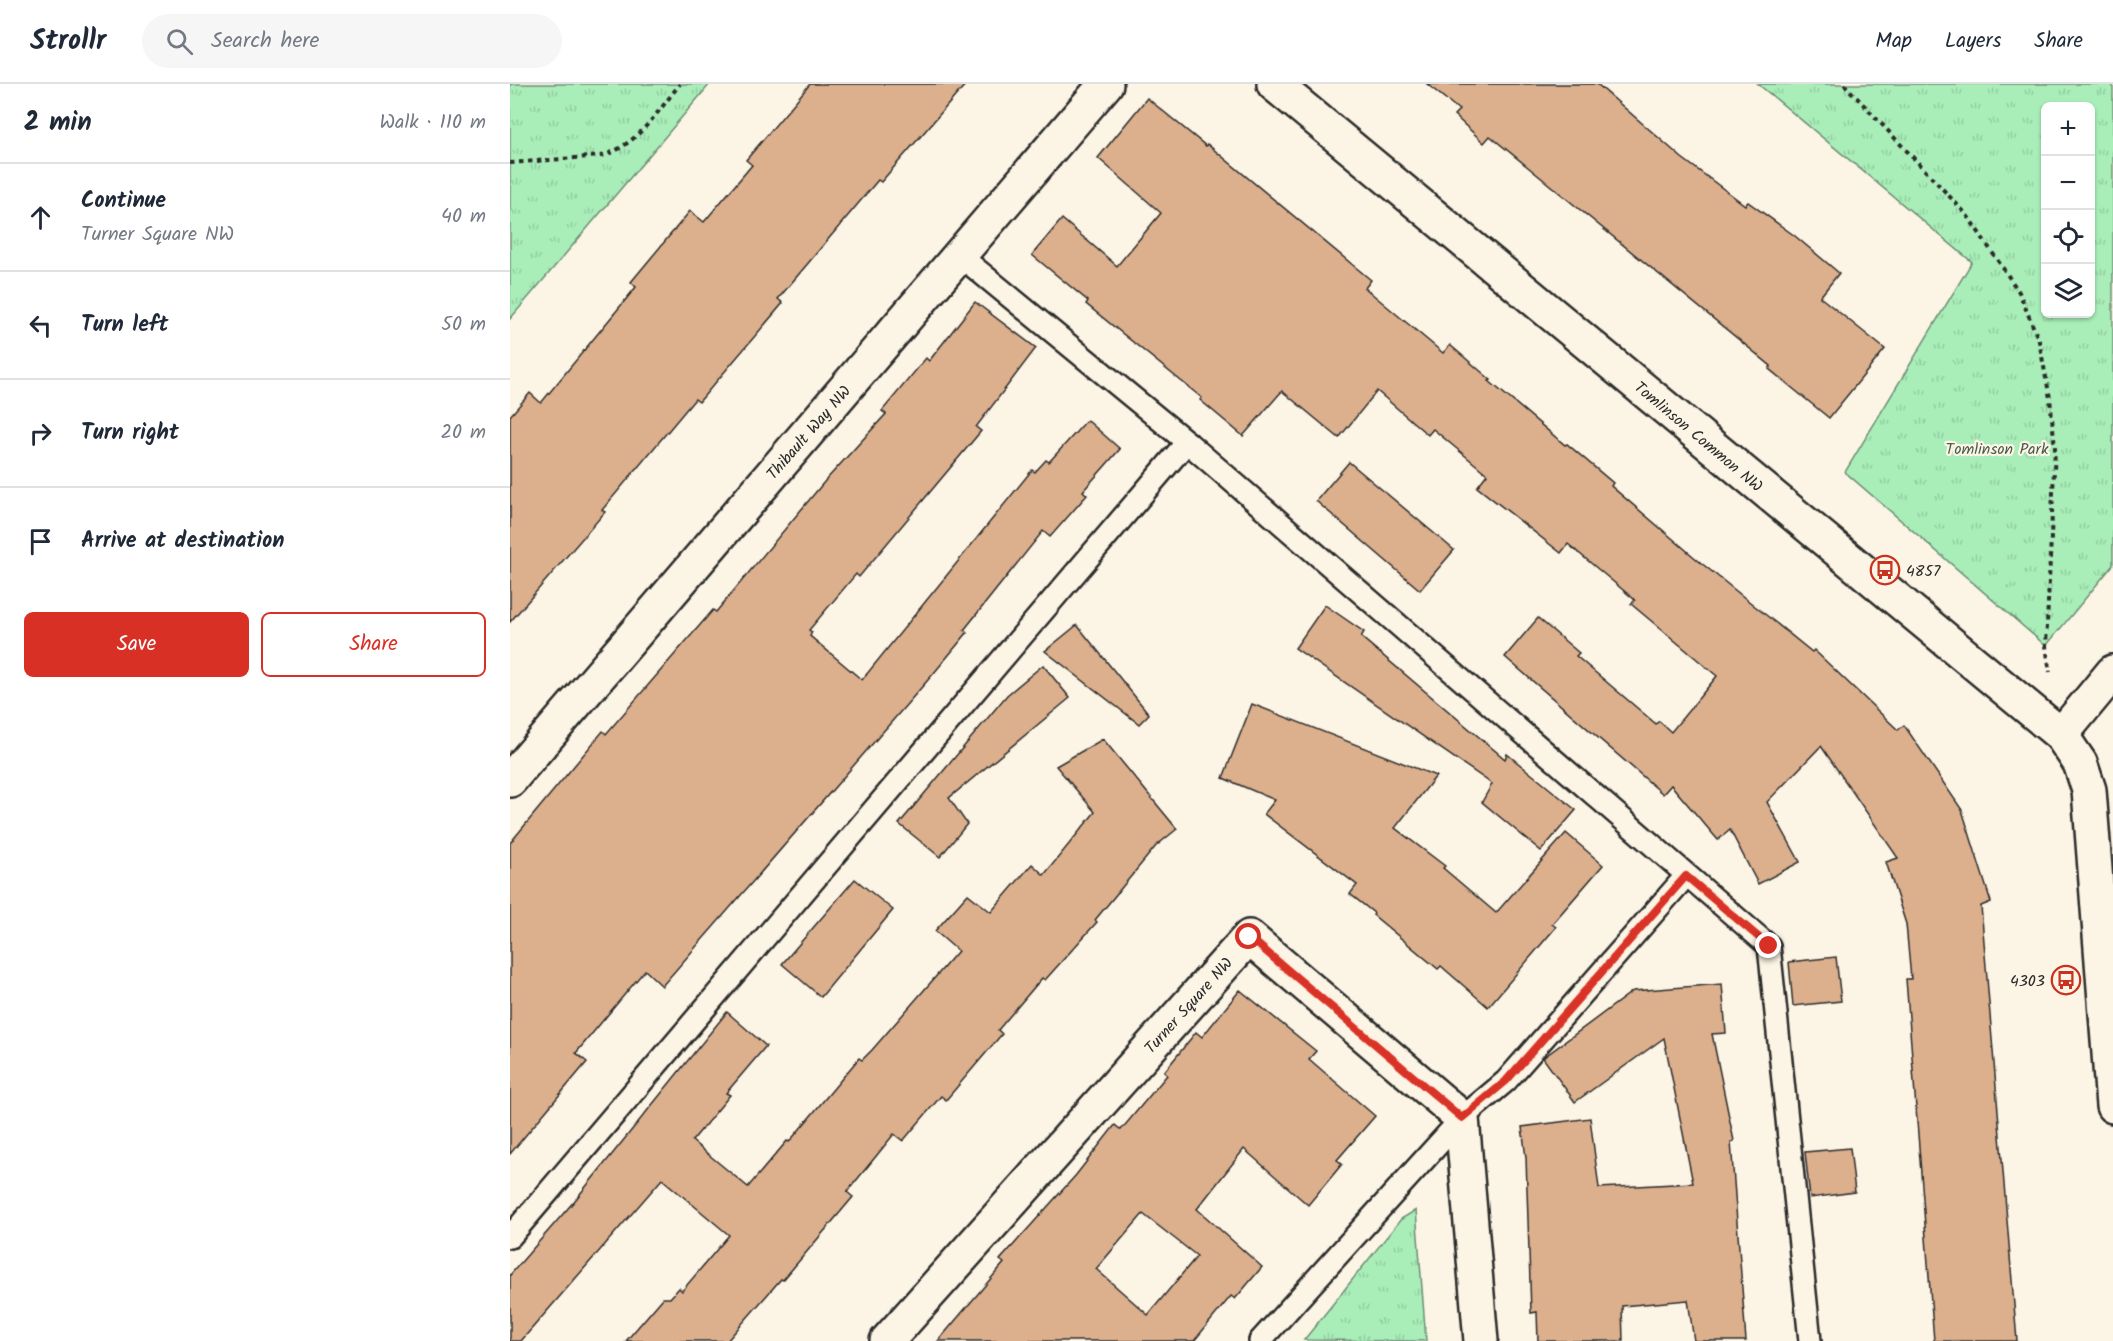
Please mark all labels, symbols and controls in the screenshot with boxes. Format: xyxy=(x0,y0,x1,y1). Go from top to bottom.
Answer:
search box xyxy=(142,14,562,68)
text: Strollr xyxy=(30,19,106,64)
text: Search here xyxy=(211,24,320,59)
icon: search xyxy=(163,25,196,58)
text: Map xyxy=(1875,25,1912,58)
text: Layers xyxy=(1945,25,2001,58)
text: Share xyxy=(2034,25,2083,58)
text: 2 min xyxy=(24,102,92,144)
map controls xyxy=(2041,102,2095,318)
button: + xyxy=(2041,102,2095,156)
text: Walk · 110 m xyxy=(379,107,486,139)
button: − xyxy=(2041,156,2095,210)
text: Continue xyxy=(81,184,166,219)
icon: ahead xyxy=(24,201,57,234)
text: 40 m xyxy=(441,201,486,233)
button: locate xyxy=(2041,210,2095,264)
text: Turner Square NW xyxy=(81,219,234,251)
button: layers xyxy=(2041,264,2095,318)
text: Turn left xyxy=(81,308,168,343)
icon: left xyxy=(24,309,57,342)
text: 50 m xyxy=(441,309,486,341)
street label: Tomlinson Common NW xyxy=(1628,376,1768,499)
street label: Thibault Way NW xyxy=(761,380,857,486)
text: Turn right xyxy=(81,416,179,451)
icon: right xyxy=(24,417,57,450)
text: 20 m xyxy=(440,417,486,449)
park label: Tomlinson Park xyxy=(1946,437,2049,462)
text: Arrive at destination xyxy=(81,524,284,559)
icon: arrive xyxy=(24,525,57,558)
bus stop icon: 4857 xyxy=(1869,554,1901,586)
place label: 4857 xyxy=(1906,559,1941,584)
button: Save xyxy=(24,612,249,677)
button: Share xyxy=(261,612,486,677)
route start xyxy=(1235,923,1261,949)
route end xyxy=(1755,932,1781,958)
street label: Turner Square NW xyxy=(1139,952,1239,1060)
bus stop icon: 4303 xyxy=(2050,964,2082,996)
place label: 4303 xyxy=(2010,969,2045,994)

